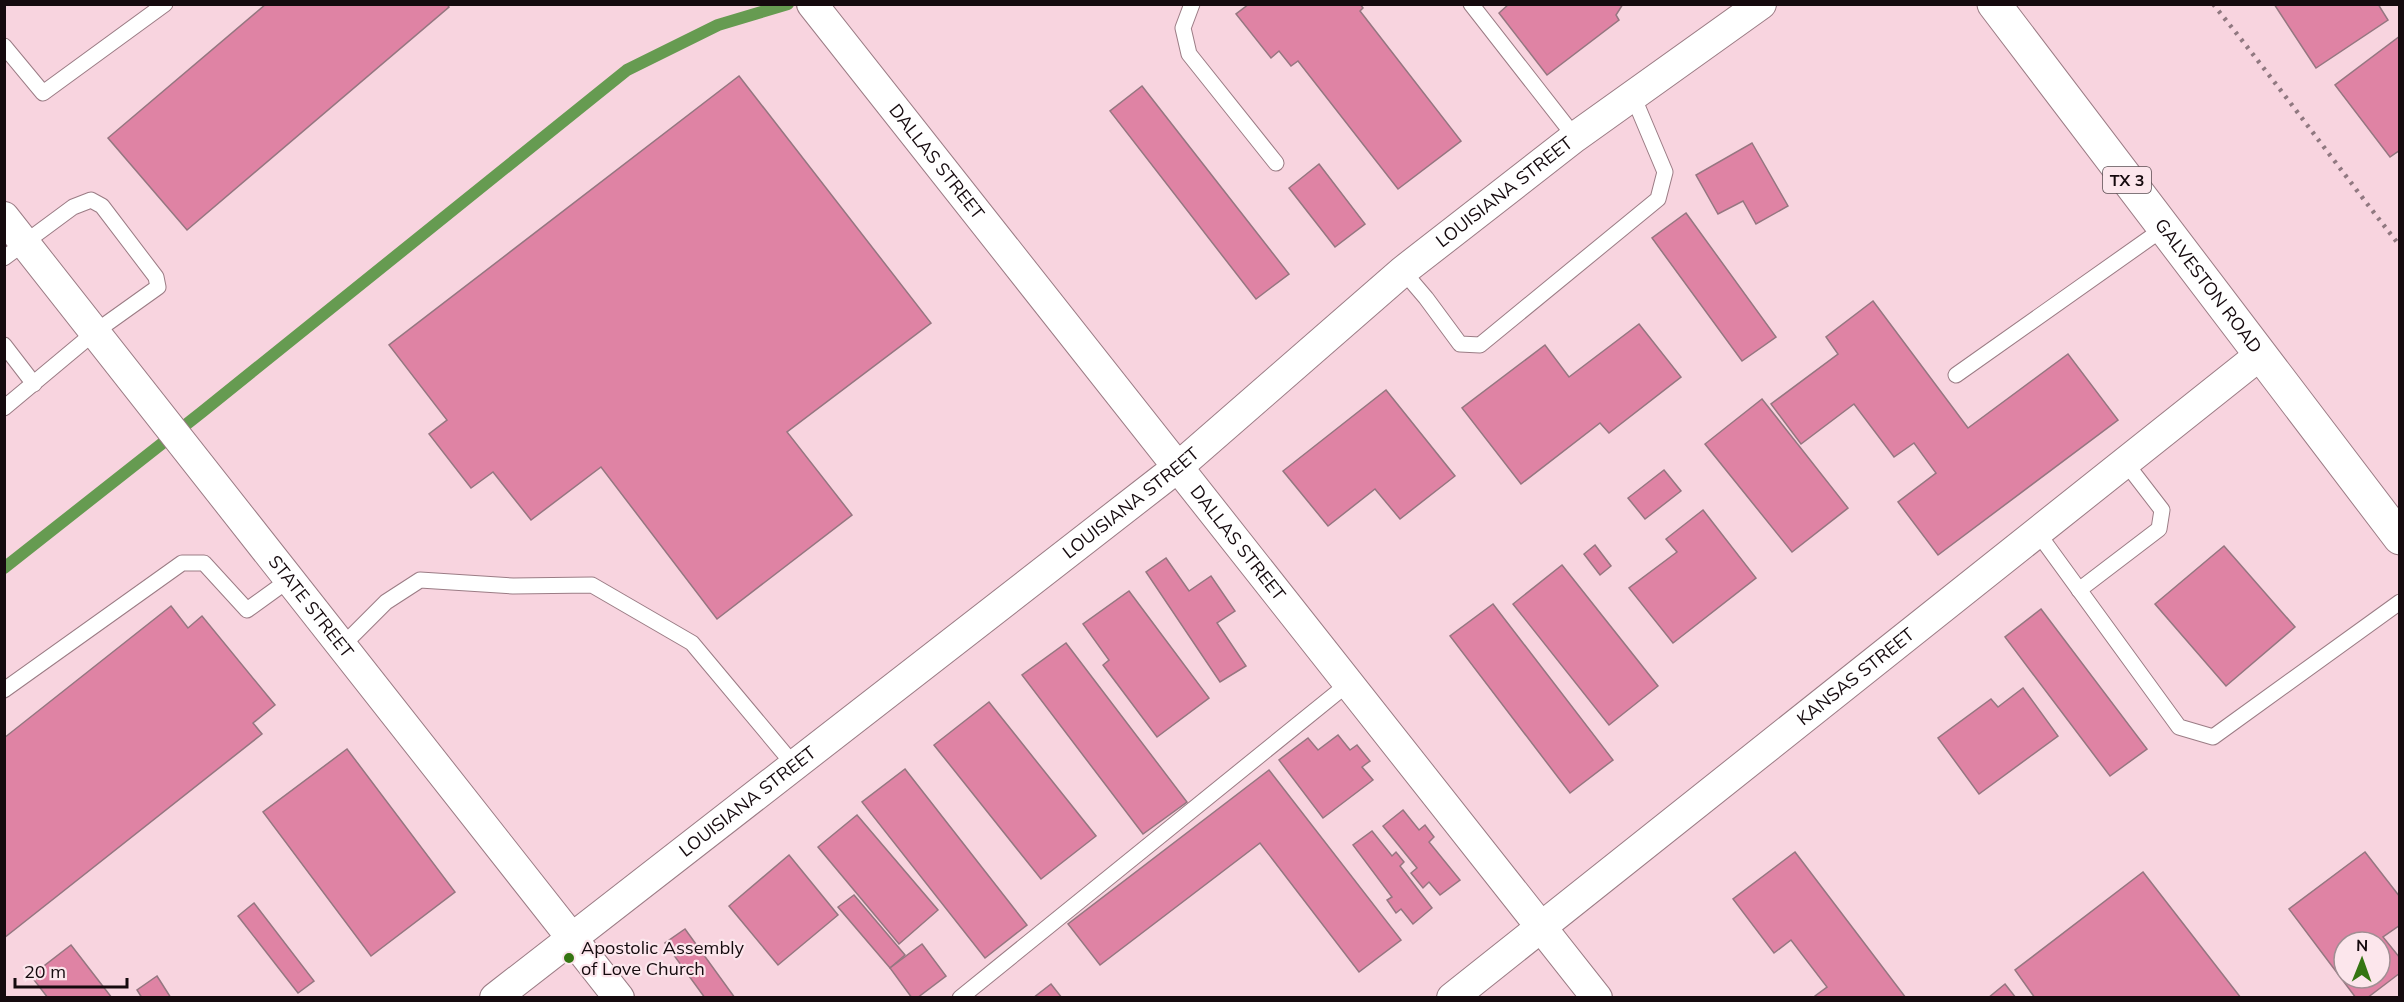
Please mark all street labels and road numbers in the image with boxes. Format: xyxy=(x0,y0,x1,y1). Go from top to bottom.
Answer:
street label: DALLAS STREET xyxy=(884,99,990,224)
street label: LOUISIANA STREET xyxy=(1431,131,1577,252)
road number: TX 3 xyxy=(2103,167,2151,193)
street label: GALVESTON ROAD xyxy=(2150,214,2267,357)
street label: LOUISIANA STREET xyxy=(1058,442,1204,563)
street label: DALLAS STREET xyxy=(1185,480,1291,605)
street label: STATE STREET xyxy=(264,550,359,663)
street label: KANSAS STREET xyxy=(1792,622,1919,730)
street label: LOUISIANA STREET xyxy=(674,741,821,862)

